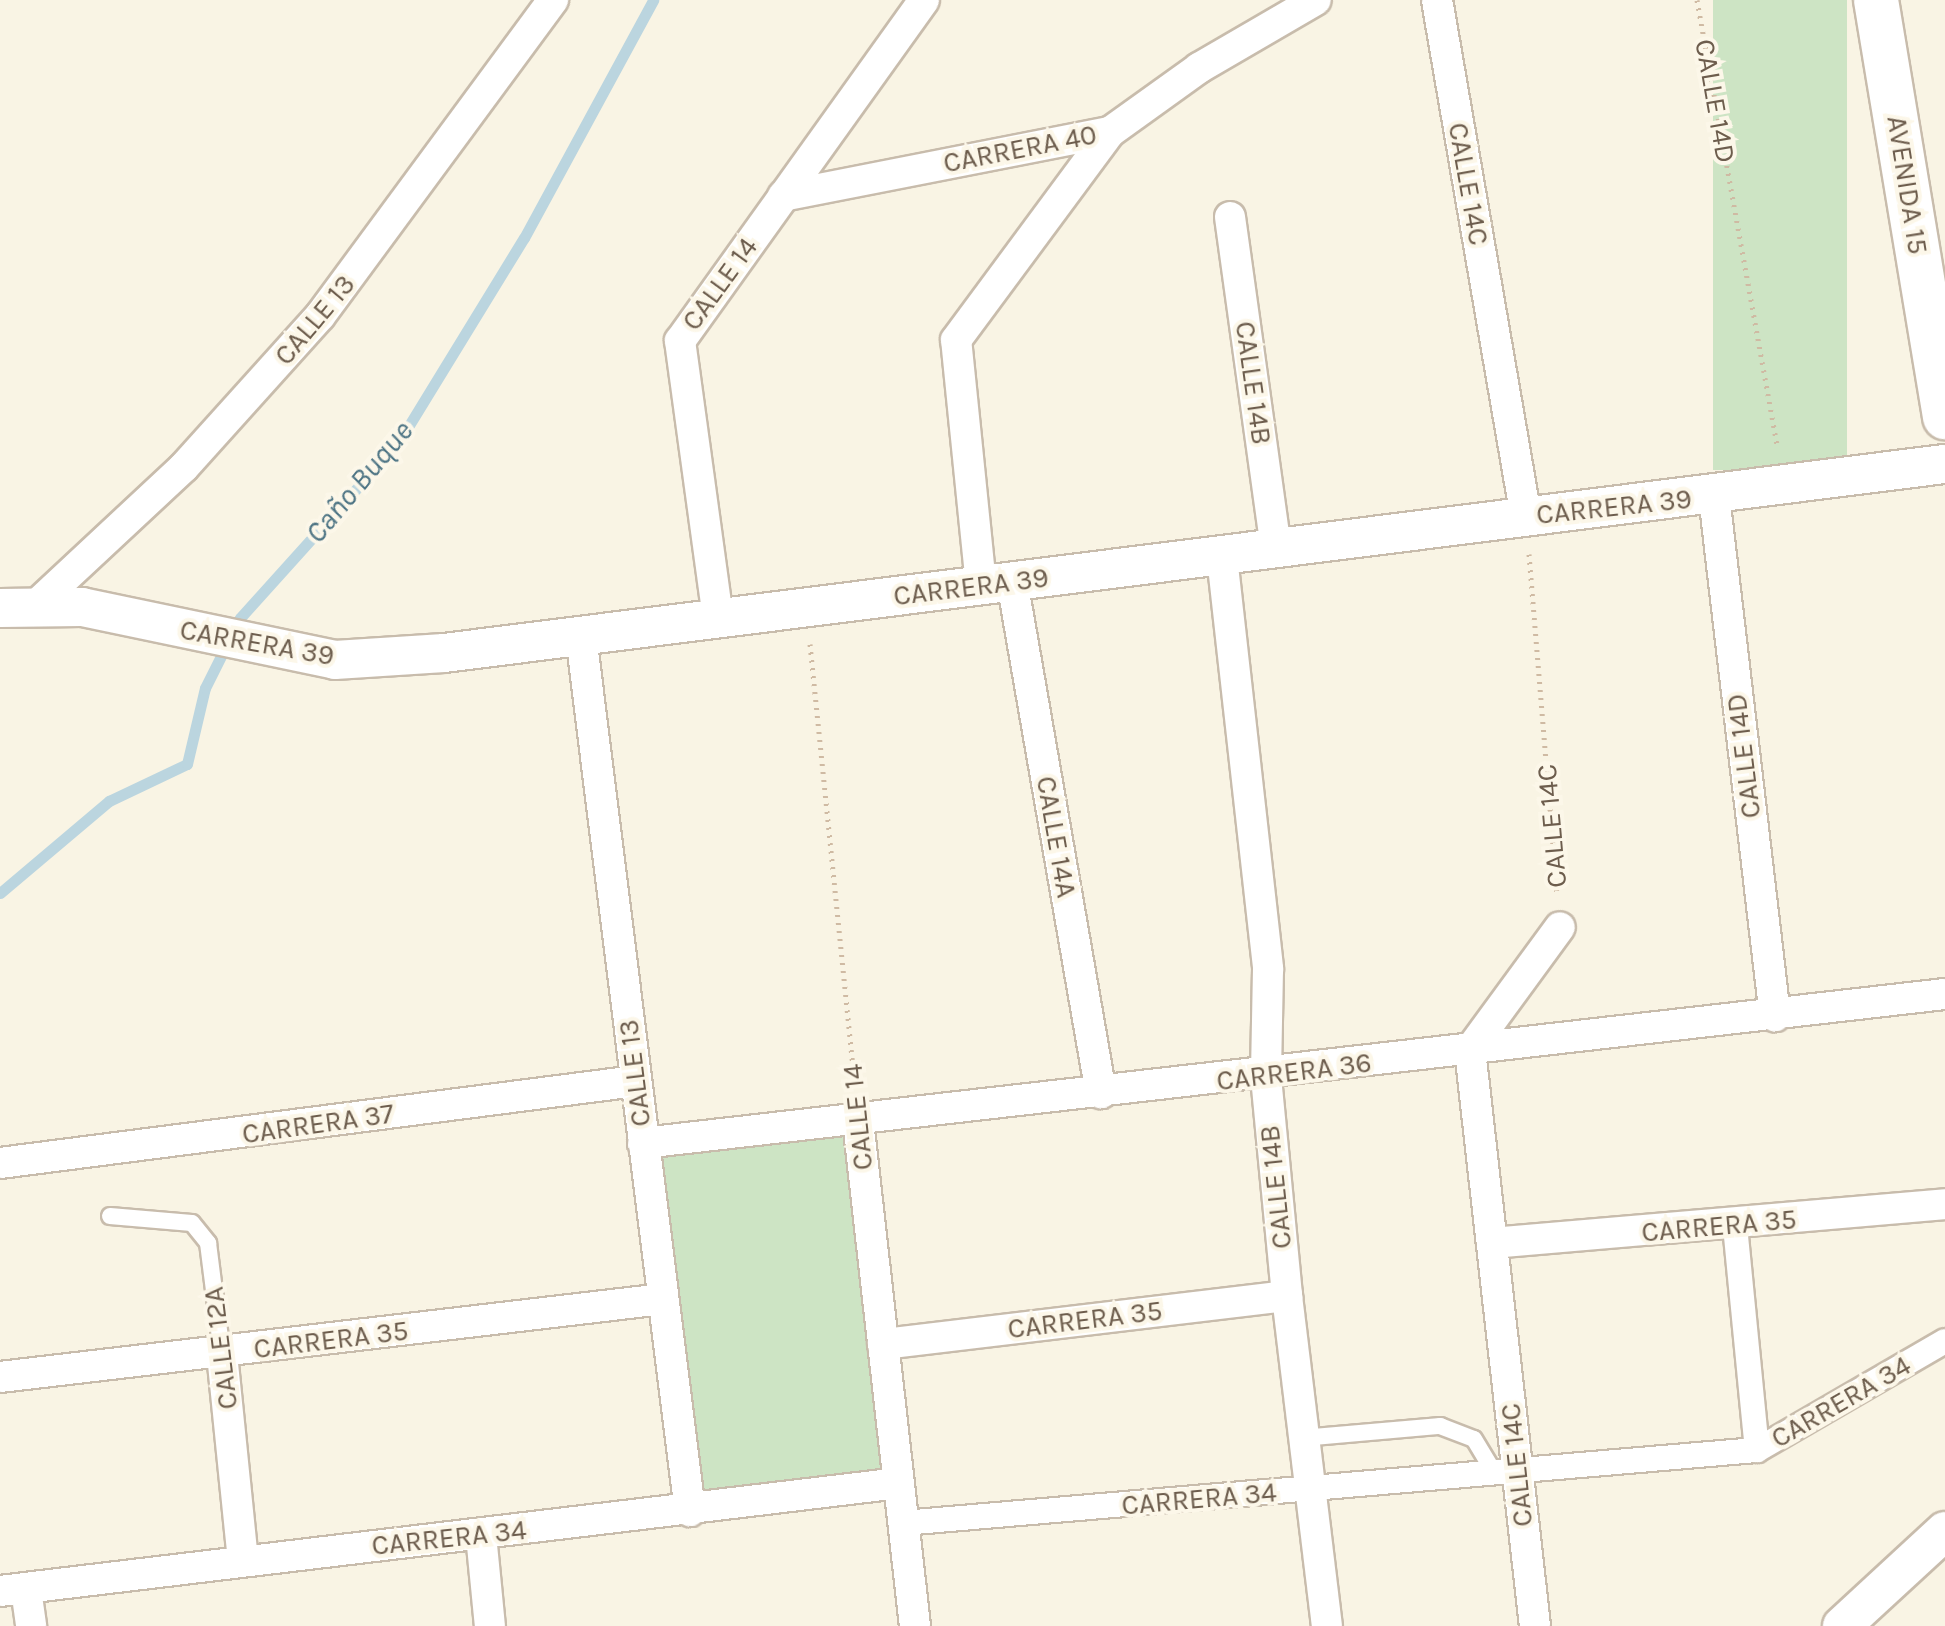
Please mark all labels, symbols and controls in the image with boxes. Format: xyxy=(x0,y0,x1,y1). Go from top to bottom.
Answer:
street label: CALLE 14D xyxy=(1688,36,1742,166)
street label: AVENIDA 15 xyxy=(1879,113,1935,257)
street label: CARRERA 40 xyxy=(941,118,1099,180)
street label: CALLE 14C xyxy=(1441,120,1495,248)
street label: CALLE 14 xyxy=(675,231,765,337)
street label: CALLE 13 xyxy=(268,268,362,372)
street label: CALLE 14B xyxy=(1228,319,1278,447)
water label: Caño Buque xyxy=(298,414,420,550)
street label: CARRERA 39 xyxy=(1535,482,1693,532)
street label: CARRERA 39 xyxy=(892,561,1050,613)
street label: CARRERA 39 xyxy=(177,613,337,673)
street label: CALLE 14D xyxy=(1720,692,1768,820)
street label: CALLE 14C xyxy=(1530,763,1574,889)
street label: CALLE 14A xyxy=(1029,774,1083,900)
street label: CALLE 13 xyxy=(612,1018,658,1128)
street label: CARRERA 36 xyxy=(1215,1046,1373,1098)
street label: CALLE 14 xyxy=(836,1062,880,1172)
street label: CARRERA 37 xyxy=(240,1097,396,1151)
street label: CALLE 14B xyxy=(1253,1124,1299,1250)
street label: CARRERA 35 xyxy=(1640,1202,1798,1250)
street label: CALLE 12A xyxy=(197,1285,245,1411)
street label: CARRERA 35 xyxy=(1006,1294,1164,1346)
street label: CARRERA 35 xyxy=(252,1314,410,1366)
street label: CARRERA 34 xyxy=(1765,1349,1917,1455)
street label: CALLE 14C xyxy=(1494,1402,1540,1528)
street label: CARRERA 34 xyxy=(1120,1475,1278,1523)
street label: CARRERA 34 xyxy=(370,1513,528,1563)

